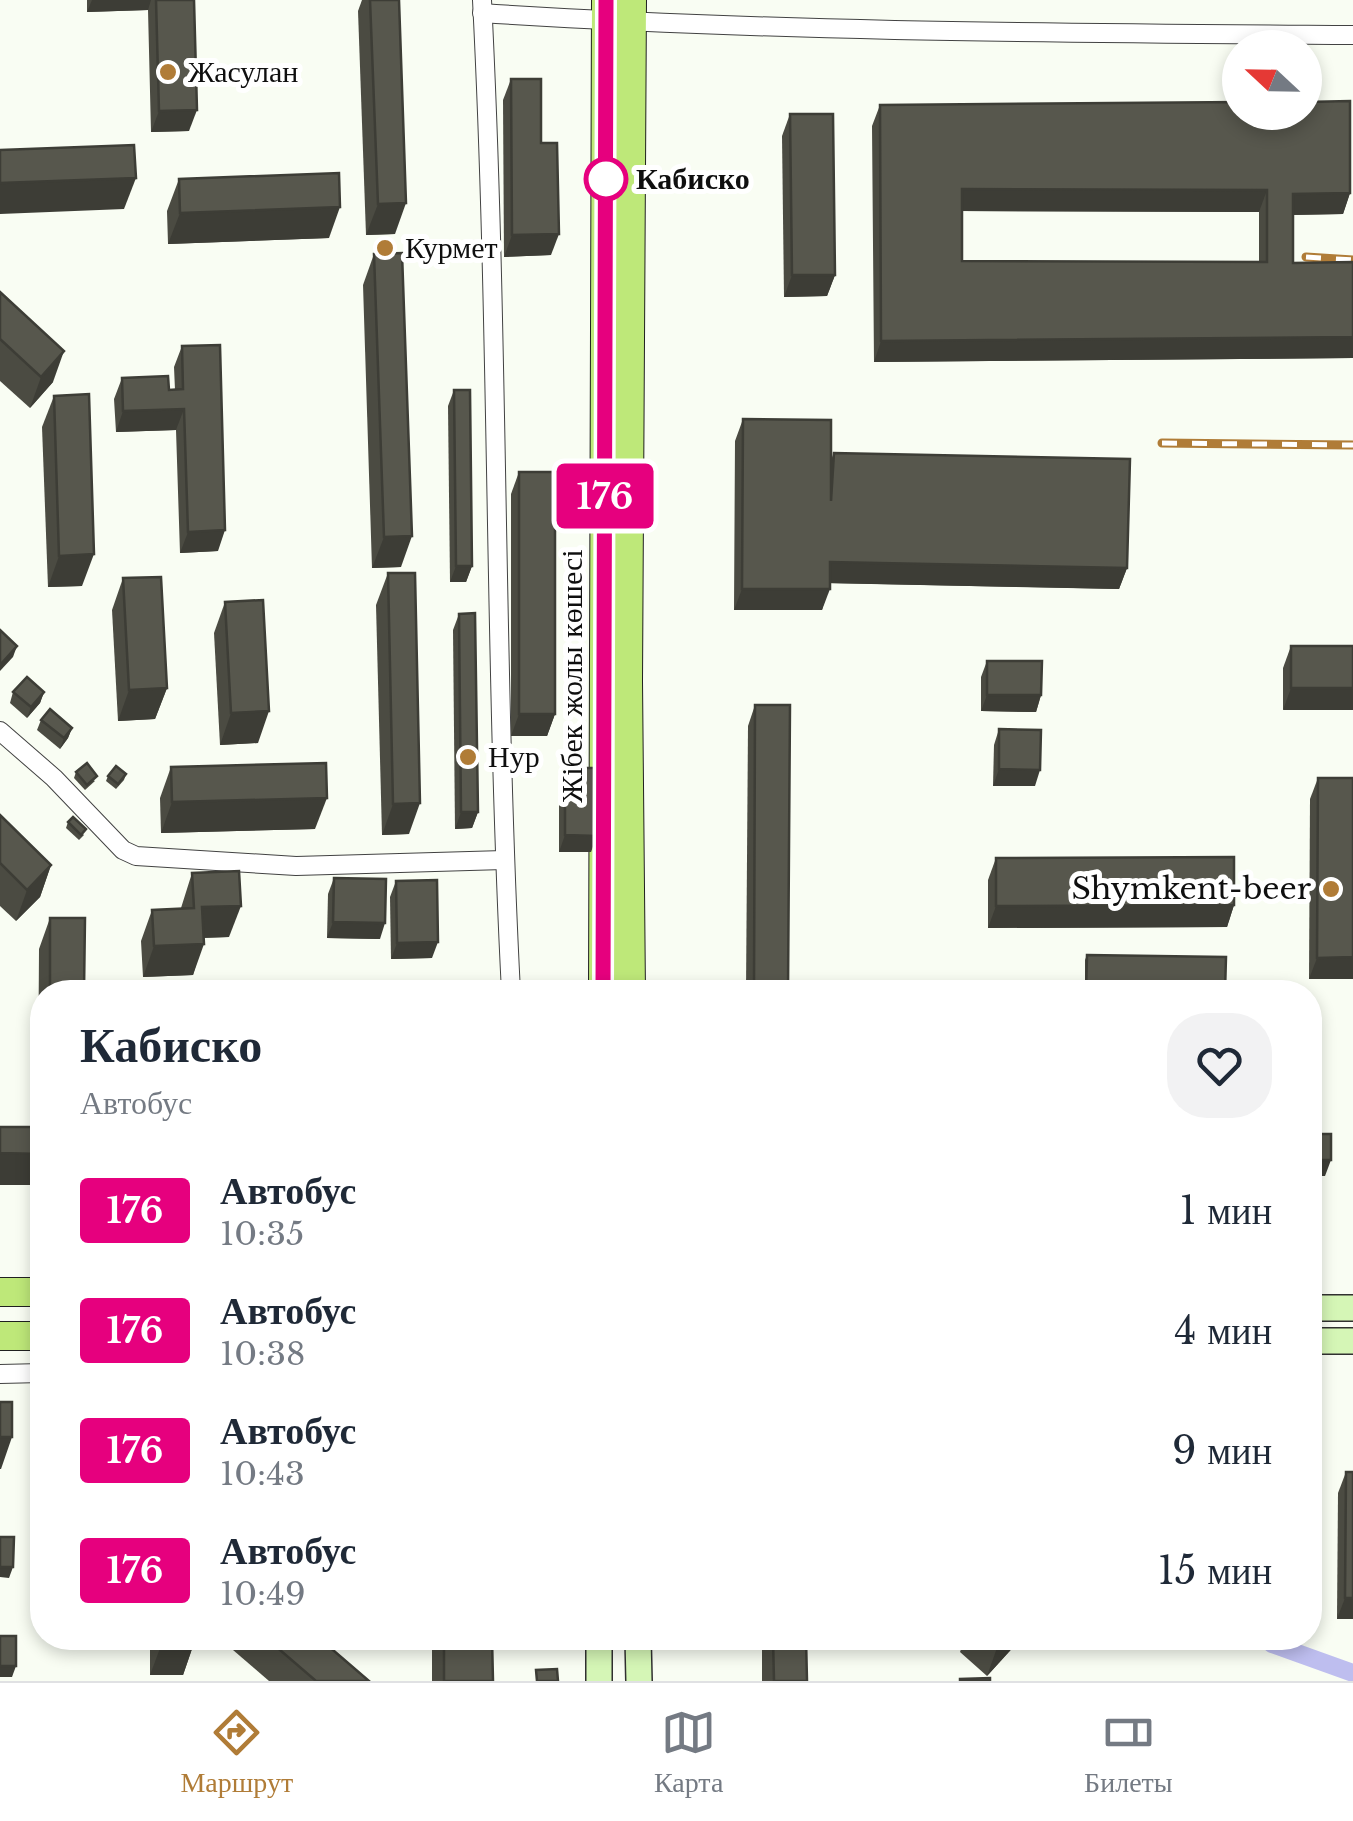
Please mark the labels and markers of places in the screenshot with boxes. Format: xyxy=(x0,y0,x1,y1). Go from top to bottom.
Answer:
place label: Жасулан xyxy=(188,53,298,90)
marker: Жасулан xyxy=(157,61,179,83)
marker: Кабиско xyxy=(585,158,627,200)
place label: Кабиско xyxy=(636,160,750,197)
place label: Курмет xyxy=(405,229,498,266)
marker: Курмет xyxy=(374,237,396,259)
place label: Нур xyxy=(488,738,540,775)
marker: Нур xyxy=(457,746,479,768)
place label: Shymkent-beer xyxy=(1071,870,1312,907)
marker: Shymkent-beer xyxy=(1320,878,1342,900)

